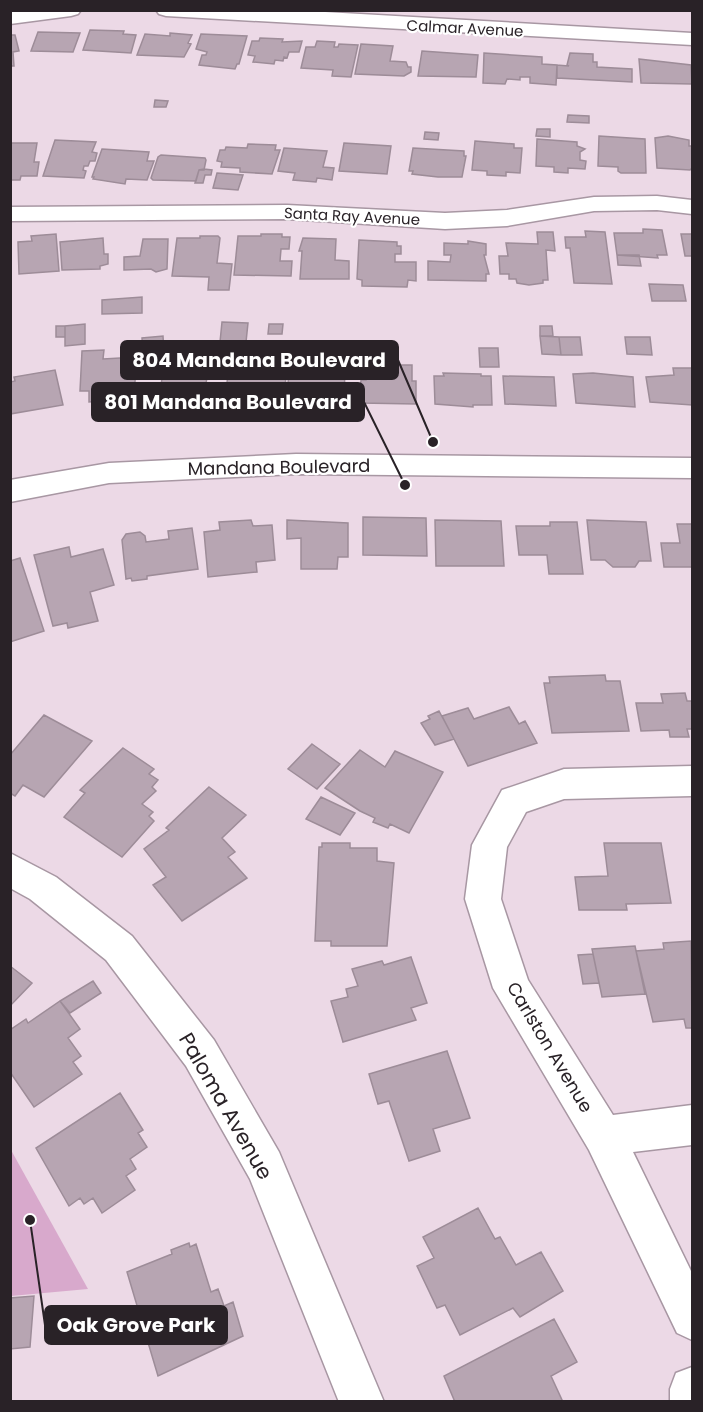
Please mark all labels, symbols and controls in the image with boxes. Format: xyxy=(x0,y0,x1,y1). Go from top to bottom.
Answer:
street label: Calmar Avenue xyxy=(406,14,524,42)
street label: Santa Ray Avenue xyxy=(283,202,421,230)
callout: 804 Mandana Boulevard xyxy=(121,341,398,379)
text: 804 Mandana Boulevard xyxy=(132,346,386,374)
callout: 801 Mandana Boulevard xyxy=(92,383,364,421)
text: 801 Mandana Boulevard xyxy=(104,388,352,416)
street label: Mandana Boulevard xyxy=(187,453,371,481)
street label: Carlston Avenue xyxy=(501,977,599,1117)
street label: Paloma Avenue xyxy=(172,1027,280,1185)
callout: Oak Grove Park xyxy=(45,1306,227,1344)
text: Oak Grove Park xyxy=(57,1311,216,1339)

